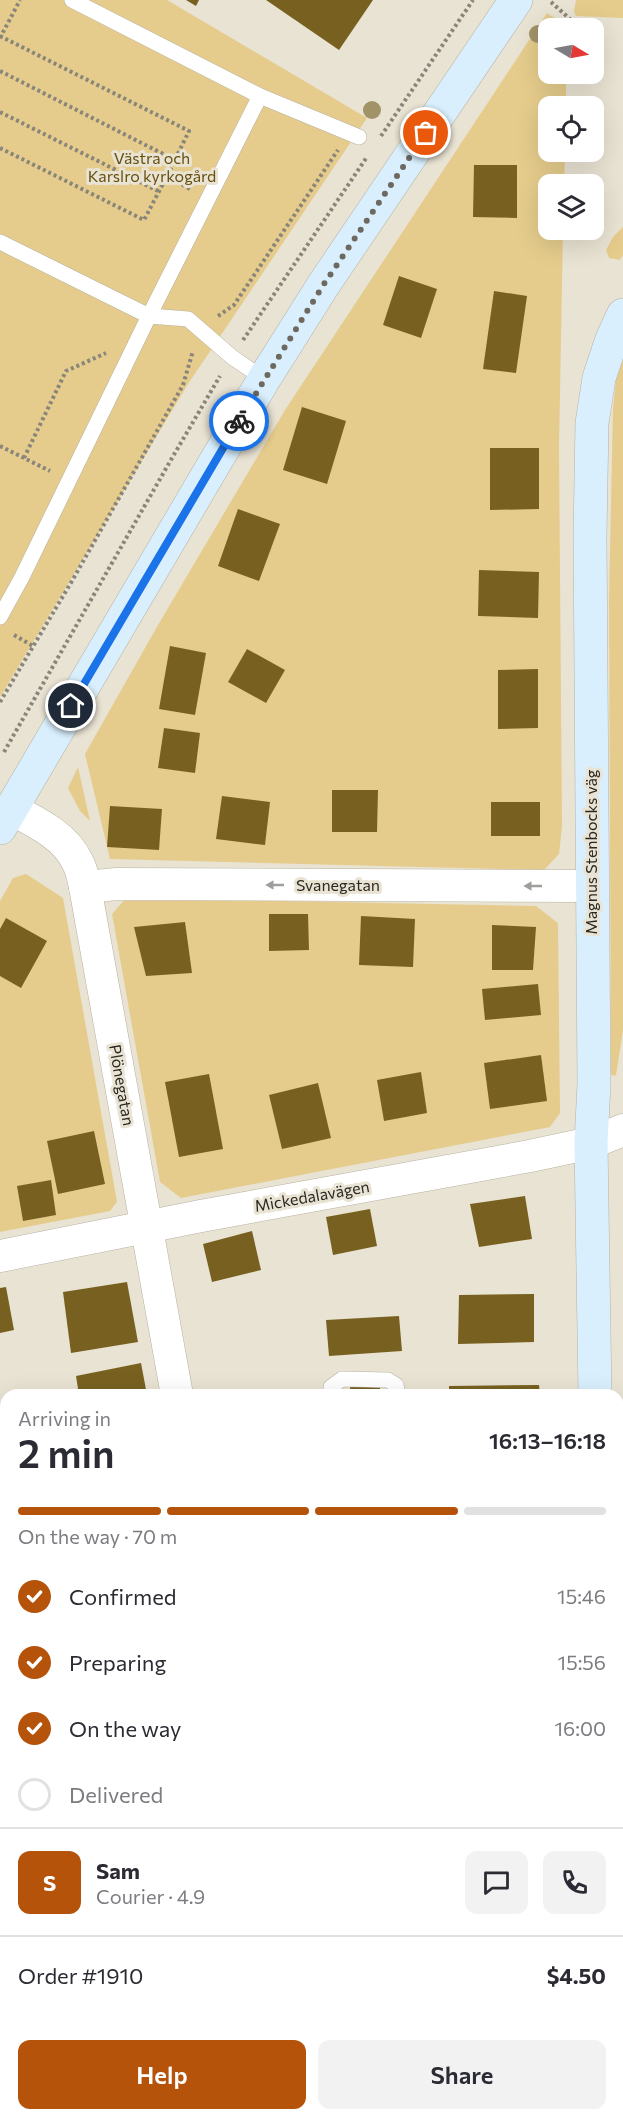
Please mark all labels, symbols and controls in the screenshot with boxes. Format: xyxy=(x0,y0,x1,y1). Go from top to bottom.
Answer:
north arrow xyxy=(538,18,604,84)
map controls xyxy=(538,18,604,240)
button: locate xyxy=(538,96,604,162)
pin xyxy=(400,107,451,158)
icon: bag xyxy=(409,116,442,149)
park label: Västra och Karslro kyrkogård xyxy=(88,148,216,185)
button: layers xyxy=(538,174,604,240)
courier xyxy=(209,391,269,451)
icon: bike xyxy=(223,405,256,438)
pin xyxy=(45,680,96,731)
icon: home xyxy=(54,689,87,722)
street label: Magnus Stenbocks väg xyxy=(581,769,600,934)
street label: Svanegatan xyxy=(296,875,380,894)
one-way arrow xyxy=(265,880,284,890)
one-way arrow xyxy=(523,881,542,891)
street label: Plönegatan xyxy=(106,1043,139,1127)
street label: Mickedalavägen xyxy=(253,1176,371,1215)
text: Arriving in xyxy=(18,1406,111,1430)
text: 16:13–16:18 xyxy=(489,1427,606,1454)
text: 2 min xyxy=(18,1428,115,1476)
text: On the way · 70 m xyxy=(18,1524,177,1548)
icon: check xyxy=(18,1580,51,1613)
text: Confirmed xyxy=(69,1583,176,1610)
text: 15:46 xyxy=(557,1584,606,1608)
icon: check xyxy=(18,1646,51,1679)
text: Preparing xyxy=(69,1649,166,1676)
text: 15:56 xyxy=(558,1650,606,1674)
icon: check xyxy=(18,1712,51,1745)
text: On the way xyxy=(69,1715,181,1742)
text: 16:00 xyxy=(554,1716,606,1740)
text: Delivered xyxy=(69,1781,163,1808)
button: chat xyxy=(465,1851,528,1914)
button: phone xyxy=(543,1851,606,1914)
text: Sam xyxy=(96,1857,140,1884)
text: S xyxy=(43,1869,56,1896)
text: Courier · 4.9 xyxy=(96,1884,205,1908)
text: Order #1910 xyxy=(18,1962,143,1989)
text: $4.50 xyxy=(547,1962,606,1989)
button: Help xyxy=(18,2040,306,2109)
button: Share xyxy=(318,2040,606,2109)

